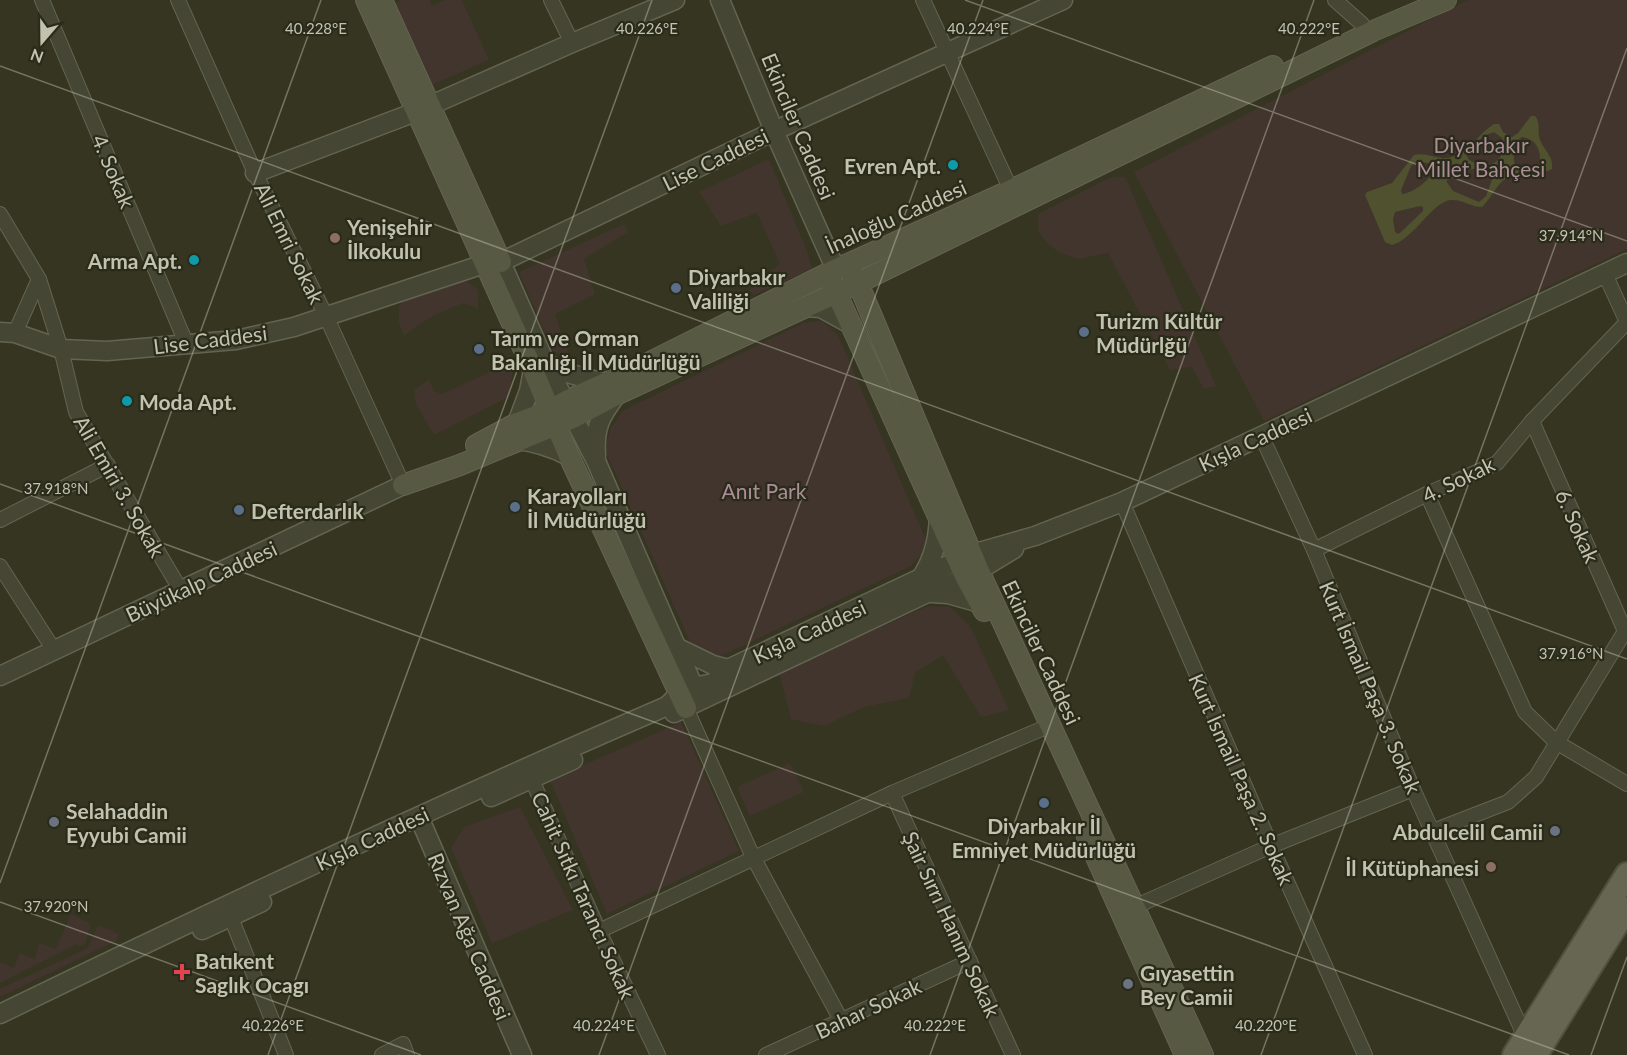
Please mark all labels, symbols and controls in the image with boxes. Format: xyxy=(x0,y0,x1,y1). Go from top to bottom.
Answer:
north arrow xyxy=(12,12,72,72)
text: 40.228°E xyxy=(285,19,347,37)
text: 40.226°E xyxy=(616,19,678,37)
text: 40.224°E xyxy=(947,19,1009,37)
text: 40.222°E xyxy=(1278,19,1340,37)
text: N xyxy=(28,46,46,68)
street label: Ekinciler Caddesi xyxy=(757,49,841,203)
street label: Lise Caddesi xyxy=(658,123,772,195)
street label: 4. Sokak xyxy=(87,130,141,212)
park label: Diyarbakır Millet Bahçesi xyxy=(1417,132,1545,181)
place label: Evren Apt. xyxy=(844,153,941,178)
marker: Evren Apt. xyxy=(946,158,960,172)
street label: İnaloğlu Caddesi xyxy=(822,174,970,258)
street label: Ali Emri Sokak xyxy=(250,178,330,308)
place label: Yenişehir İlkokulu xyxy=(346,214,432,263)
text: 37.914°N xyxy=(1539,226,1603,244)
marker: Yenişehir İlkokulu xyxy=(328,231,342,245)
place label: Arma Apt. xyxy=(87,248,182,273)
marker: Arma Apt. xyxy=(187,253,201,267)
place label: Diyarbakır Valiliği xyxy=(687,264,786,313)
marker: Diyarbakır Valiliği xyxy=(669,281,683,295)
place label: Turizm Kültür Müdürlğü xyxy=(1096,308,1223,357)
street label: Lise Caddesi xyxy=(152,320,268,358)
place label: Tarım ve Orman Bakanlığı İl Müdürlüğü xyxy=(491,325,701,374)
marker: Turizm Kültür Müdürlğü xyxy=(1077,325,1091,339)
marker: Tarım ve Orman Bakanlığı İl Müdürlüğü xyxy=(472,342,486,356)
place label: Moda Apt. xyxy=(139,389,237,414)
marker: Moda Apt. xyxy=(120,394,134,408)
street label: Kışla Caddesi xyxy=(1194,402,1316,476)
street label: Ali Emiri 3. Sokak xyxy=(69,411,171,562)
street label: 4. Sokak xyxy=(1418,451,1499,507)
park label: Anıt Park xyxy=(722,478,807,503)
text: 37.918°N xyxy=(24,479,88,497)
place label: Karayolları İl Müdürlüğü xyxy=(527,483,646,532)
street label: 6. Sokak xyxy=(1551,486,1605,567)
place label: Defterdarlık xyxy=(251,498,364,523)
marker: Karayolları İl Müdürlüğü xyxy=(508,500,522,514)
marker: Defterdarlık xyxy=(232,503,246,517)
street label: Büyükalp Caddesi xyxy=(121,535,281,627)
street label: Ekinciler Caddesi xyxy=(998,576,1086,728)
street label: Kurt İsmail Paşa 3. Sokak xyxy=(1315,577,1427,797)
street label: Kışla Caddesi xyxy=(748,594,870,668)
text: 37.916°N xyxy=(1539,644,1603,662)
street label: Kurt İsmail Paşa 2. Sokak xyxy=(1184,670,1300,889)
street label: Cahit Sıtkı Tarancı Sokak xyxy=(527,788,641,1003)
marker: Diyarbakır İl Emniyet Müdürlüğü xyxy=(1037,796,1051,810)
place label: Selahaddin Eyyubi Camii xyxy=(66,798,187,847)
street label: Kışla Caddesi xyxy=(311,801,433,875)
place label: Diyarbakır İl Emniyet Müdürlüğü xyxy=(952,813,1136,862)
marker: Selahaddin Eyyubi Camii xyxy=(47,815,61,829)
place label: Abdulcelil Camii xyxy=(1392,819,1543,844)
marker: Abdulcelil Camii xyxy=(1548,824,1562,838)
street label: Şair Sırrı Hanım Sokak xyxy=(898,827,1006,1021)
street label: Rızvan Ağa Caddesi xyxy=(423,849,517,1023)
place label: İl Kütüphanesi xyxy=(1345,855,1479,880)
marker: İl Kütüphanesi xyxy=(1484,860,1498,874)
text: 37.920°N xyxy=(24,897,88,915)
place label: Batıkent Saglık Ocagı xyxy=(195,948,309,997)
place label: Gıyasettin Bey Camii xyxy=(1140,960,1235,1009)
marker: Batıkent Saglık Ocagı xyxy=(173,963,191,981)
street label: Bahar Sokak xyxy=(811,973,925,1043)
marker: Gıyasettin Bey Camii xyxy=(1121,977,1135,991)
text: 40.226°E xyxy=(242,1016,304,1034)
text: 40.224°E xyxy=(573,1016,635,1034)
text: 40.222°E xyxy=(904,1016,966,1034)
text: 40.220°E xyxy=(1235,1016,1297,1034)

